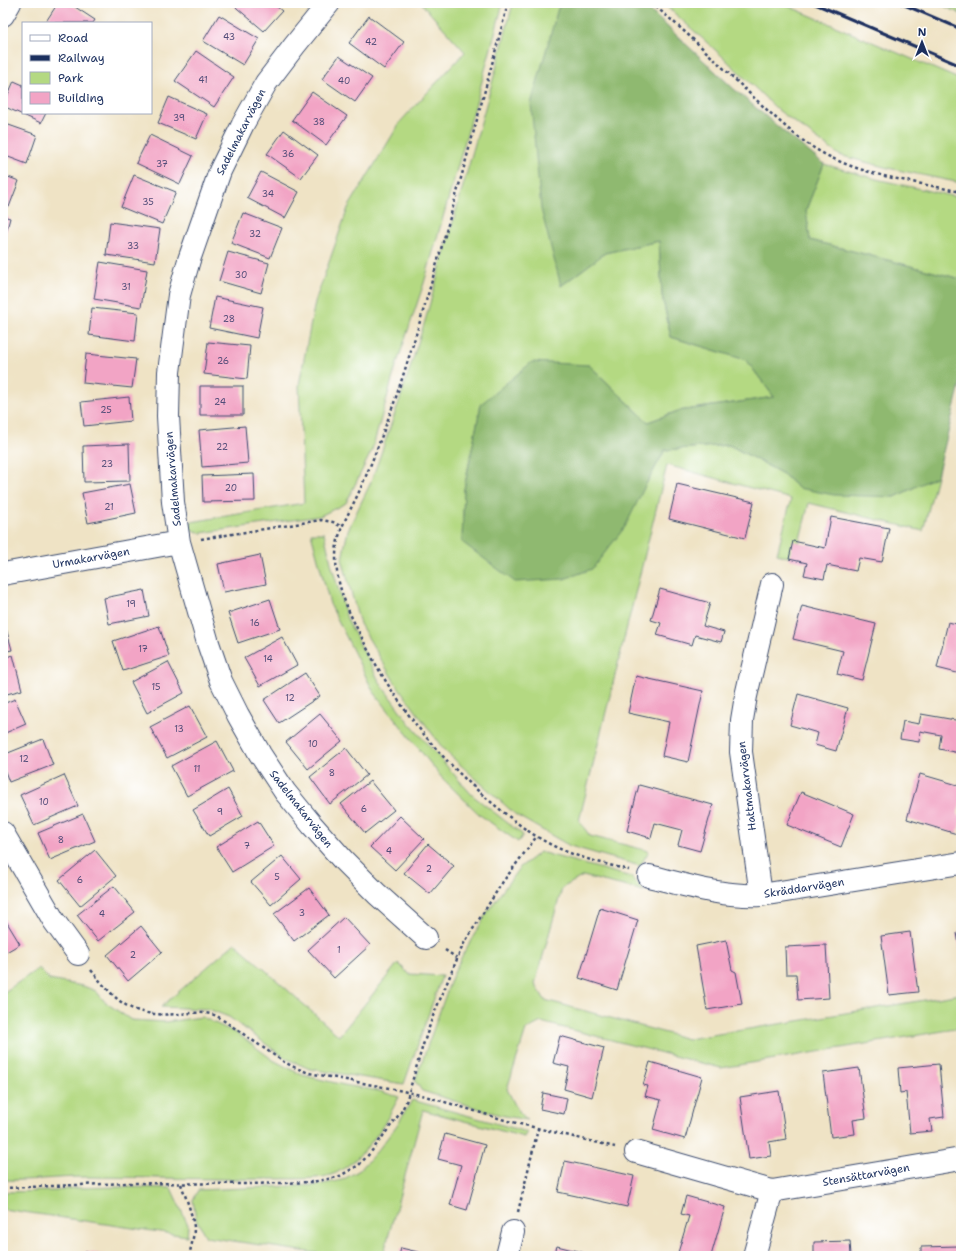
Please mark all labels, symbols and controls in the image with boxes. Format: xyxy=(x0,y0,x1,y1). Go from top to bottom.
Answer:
legend xyxy=(22,22,152,114)
north arrow xyxy=(902,22,942,62)
text: N xyxy=(918,25,927,40)
text: Road xyxy=(58,30,89,46)
house number: 43 xyxy=(223,31,235,43)
house number: 42 xyxy=(365,36,377,48)
text: Railway xyxy=(58,50,105,66)
text: Park xyxy=(58,70,84,86)
house number: 41 xyxy=(198,74,208,86)
house number: 40 xyxy=(338,75,350,87)
street label: Sadelmakarvägen xyxy=(213,86,269,178)
text: Building xyxy=(58,90,104,106)
house number: 39 xyxy=(173,112,185,124)
house number: 38 xyxy=(313,116,325,128)
house number: 36 xyxy=(282,148,294,160)
house number: 37 xyxy=(156,158,168,170)
house number: 34 xyxy=(262,188,274,200)
house number: 35 xyxy=(142,196,154,208)
house number: 32 xyxy=(249,228,261,240)
house number: 33 xyxy=(127,240,139,252)
house number: 30 xyxy=(235,269,247,281)
house number: 31 xyxy=(121,281,131,293)
house number: 28 xyxy=(223,313,235,325)
house number: 26 xyxy=(217,355,229,367)
house number: 24 xyxy=(214,396,226,408)
house number: 25 xyxy=(100,404,112,416)
street label: Sadelmakarvägen xyxy=(161,431,185,527)
house number: 22 xyxy=(216,441,228,453)
house number: 23 xyxy=(101,458,113,470)
house number: 20 xyxy=(225,482,237,494)
house number: 21 xyxy=(104,501,114,513)
street label: Urmakarvägen xyxy=(51,544,131,572)
house number: 19 xyxy=(126,598,136,610)
house number: 16 xyxy=(250,617,260,629)
house number: 17 xyxy=(138,643,148,655)
house number: 14 xyxy=(263,653,273,665)
house number: 15 xyxy=(151,681,161,693)
house number: 12 xyxy=(285,692,295,704)
house number: 13 xyxy=(174,723,184,735)
house number: 10 xyxy=(308,738,318,750)
street label: Hattmakarvägen xyxy=(734,740,760,832)
house number: 12 xyxy=(19,753,29,765)
house number: 11 xyxy=(193,763,201,775)
street label: Sadelmakarvägen xyxy=(266,767,336,851)
house number: 8 xyxy=(329,767,335,779)
house number: 10 xyxy=(39,796,49,808)
house number: 6 xyxy=(361,803,367,815)
house number: 9 xyxy=(217,806,223,818)
house number: 8 xyxy=(58,834,64,846)
house number: 7 xyxy=(244,840,250,852)
house number: 4 xyxy=(386,845,392,857)
house number: 2 xyxy=(426,863,432,875)
house number: 5 xyxy=(274,871,280,883)
house number: 6 xyxy=(77,874,83,886)
street label: Skräddarvägen xyxy=(763,874,845,902)
house number: 3 xyxy=(299,907,305,919)
house number: 4 xyxy=(99,908,105,920)
house number: 1 xyxy=(337,944,341,956)
house number: 2 xyxy=(130,949,136,961)
street label: Stensättarvägen xyxy=(821,1160,911,1190)

